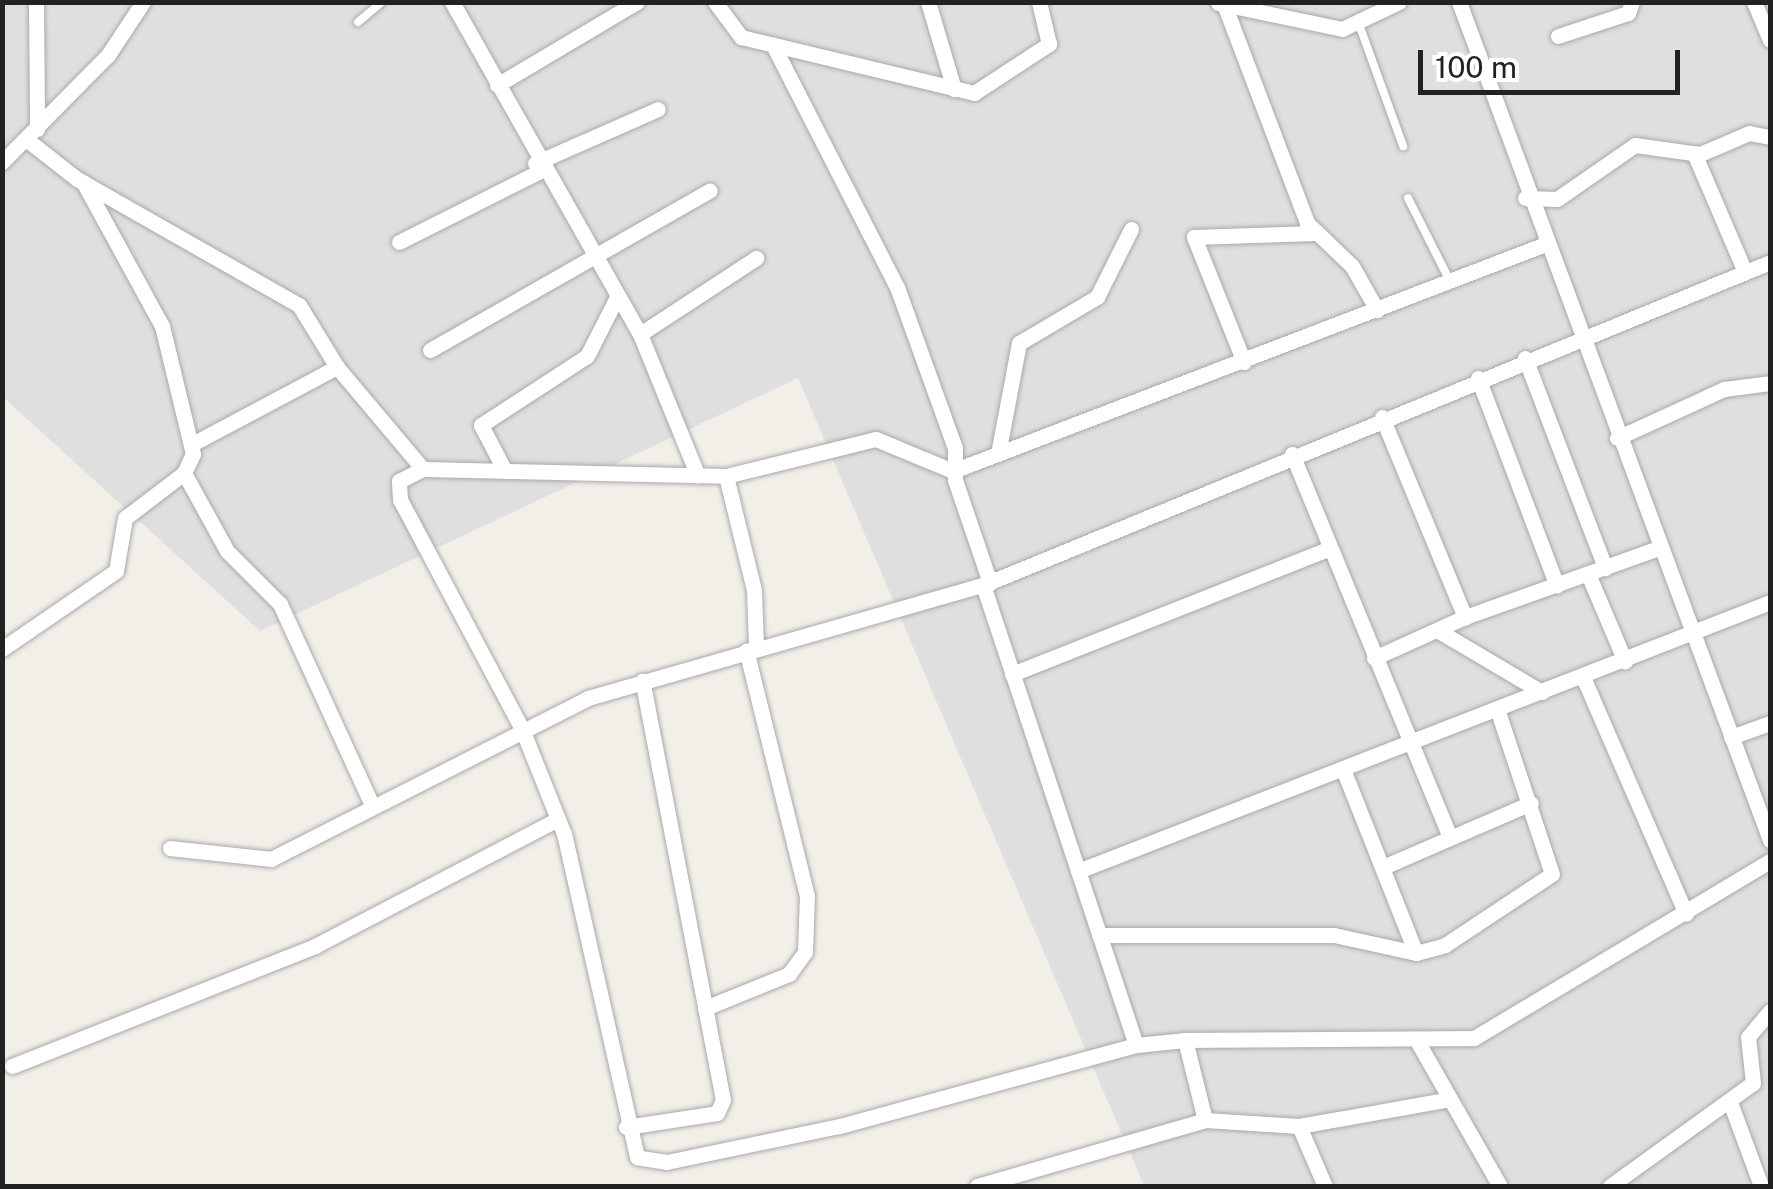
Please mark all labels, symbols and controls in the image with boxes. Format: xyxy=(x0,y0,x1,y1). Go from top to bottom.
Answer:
scale bar xyxy=(1423,30,1686,92)
text: 100 m xyxy=(1435,49,1517,85)

